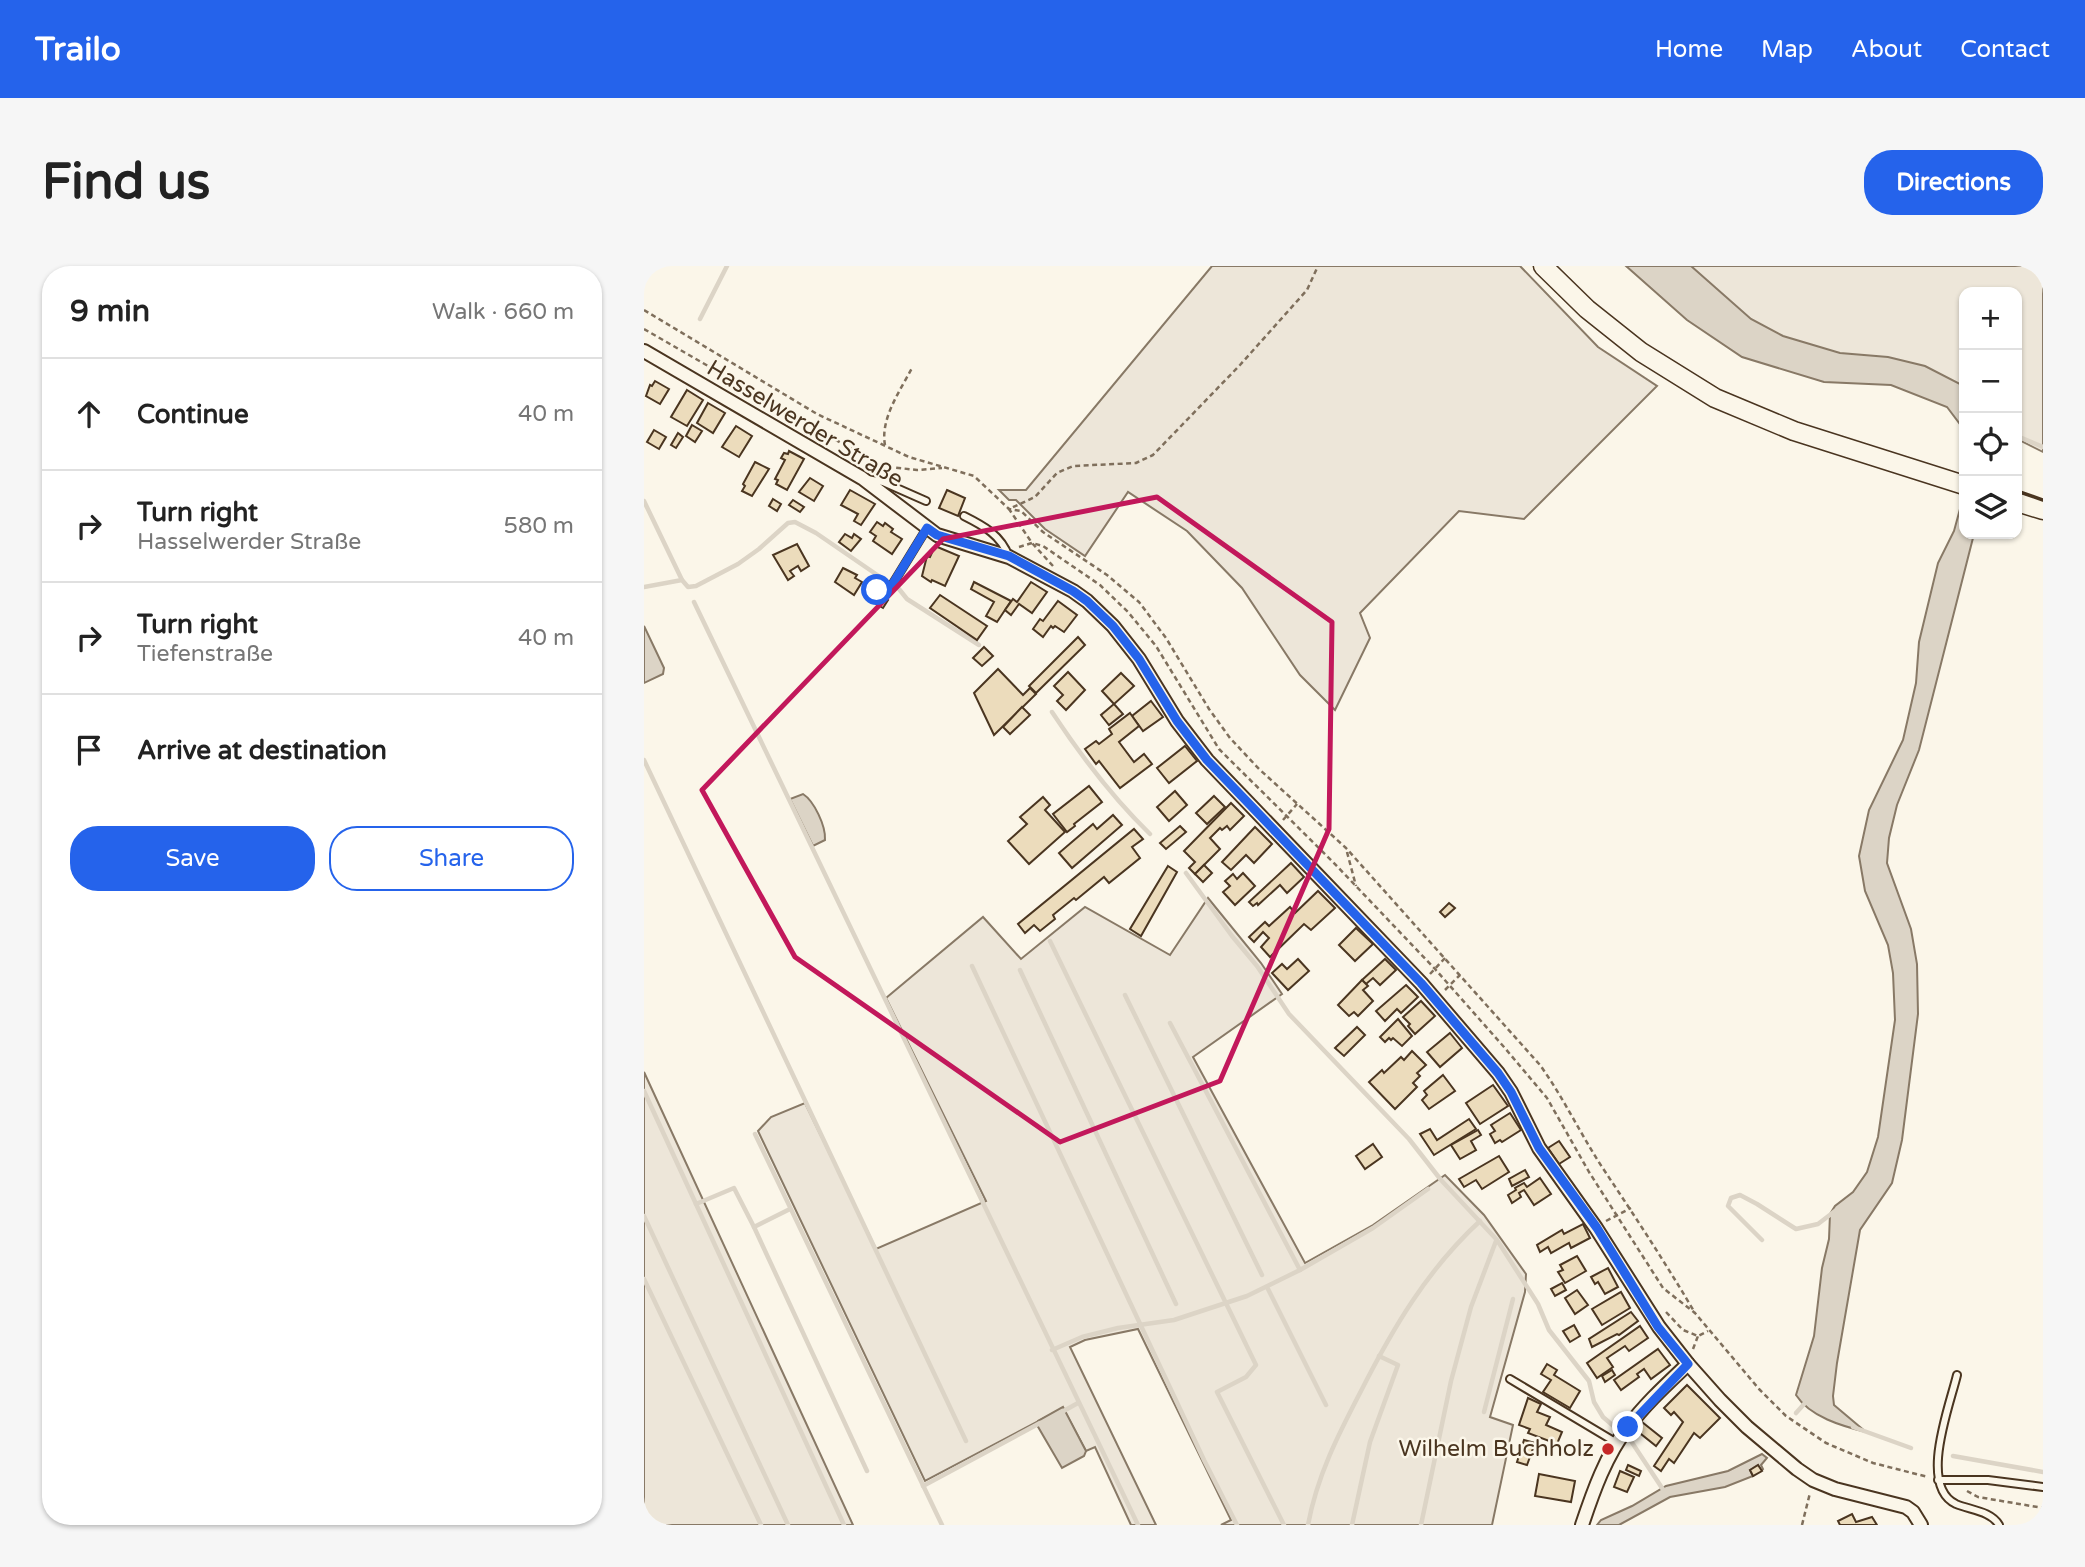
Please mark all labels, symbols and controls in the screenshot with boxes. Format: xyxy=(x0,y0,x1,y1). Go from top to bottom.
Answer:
text: Trailo xyxy=(35,30,121,69)
text: Home xyxy=(1655,35,1723,64)
text: Map xyxy=(1761,35,1813,64)
text: About xyxy=(1851,35,1922,64)
text: Contact xyxy=(1960,35,2050,64)
button: Directions xyxy=(1864,150,2043,215)
text: Find us xyxy=(42,153,210,212)
map controls xyxy=(1959,287,2022,539)
button: + xyxy=(1959,287,2022,350)
text: 9 min xyxy=(70,293,150,330)
text: Walk · 660 m xyxy=(432,298,574,326)
button: − xyxy=(1959,350,2022,413)
street label: Hasselwerder Straße xyxy=(702,354,908,494)
icon: ahead xyxy=(70,395,108,433)
text: Continue xyxy=(137,399,249,430)
text: 40 m xyxy=(518,400,574,428)
button: locate xyxy=(1959,413,2022,476)
button: layers xyxy=(1959,476,2022,539)
text: Turn right xyxy=(137,497,258,528)
icon: right xyxy=(70,507,108,545)
text: 580 m xyxy=(504,512,574,540)
text: Hasselwerder Straße xyxy=(137,528,361,556)
route start xyxy=(861,574,892,605)
text: Turn right xyxy=(137,609,258,640)
icon: right xyxy=(70,619,108,657)
text: 40 m xyxy=(518,624,574,652)
text: Tiefenstraße xyxy=(137,640,273,668)
icon: arrive xyxy=(70,731,108,769)
text: Arrive at destination xyxy=(137,735,387,766)
button: Save xyxy=(70,826,315,891)
button: Share xyxy=(329,826,574,891)
route end xyxy=(1612,1411,1643,1442)
place label: Wilhelm Buchholz xyxy=(1398,1435,1594,1463)
marker: Wilhelm Buchholz xyxy=(1600,1441,1616,1457)

